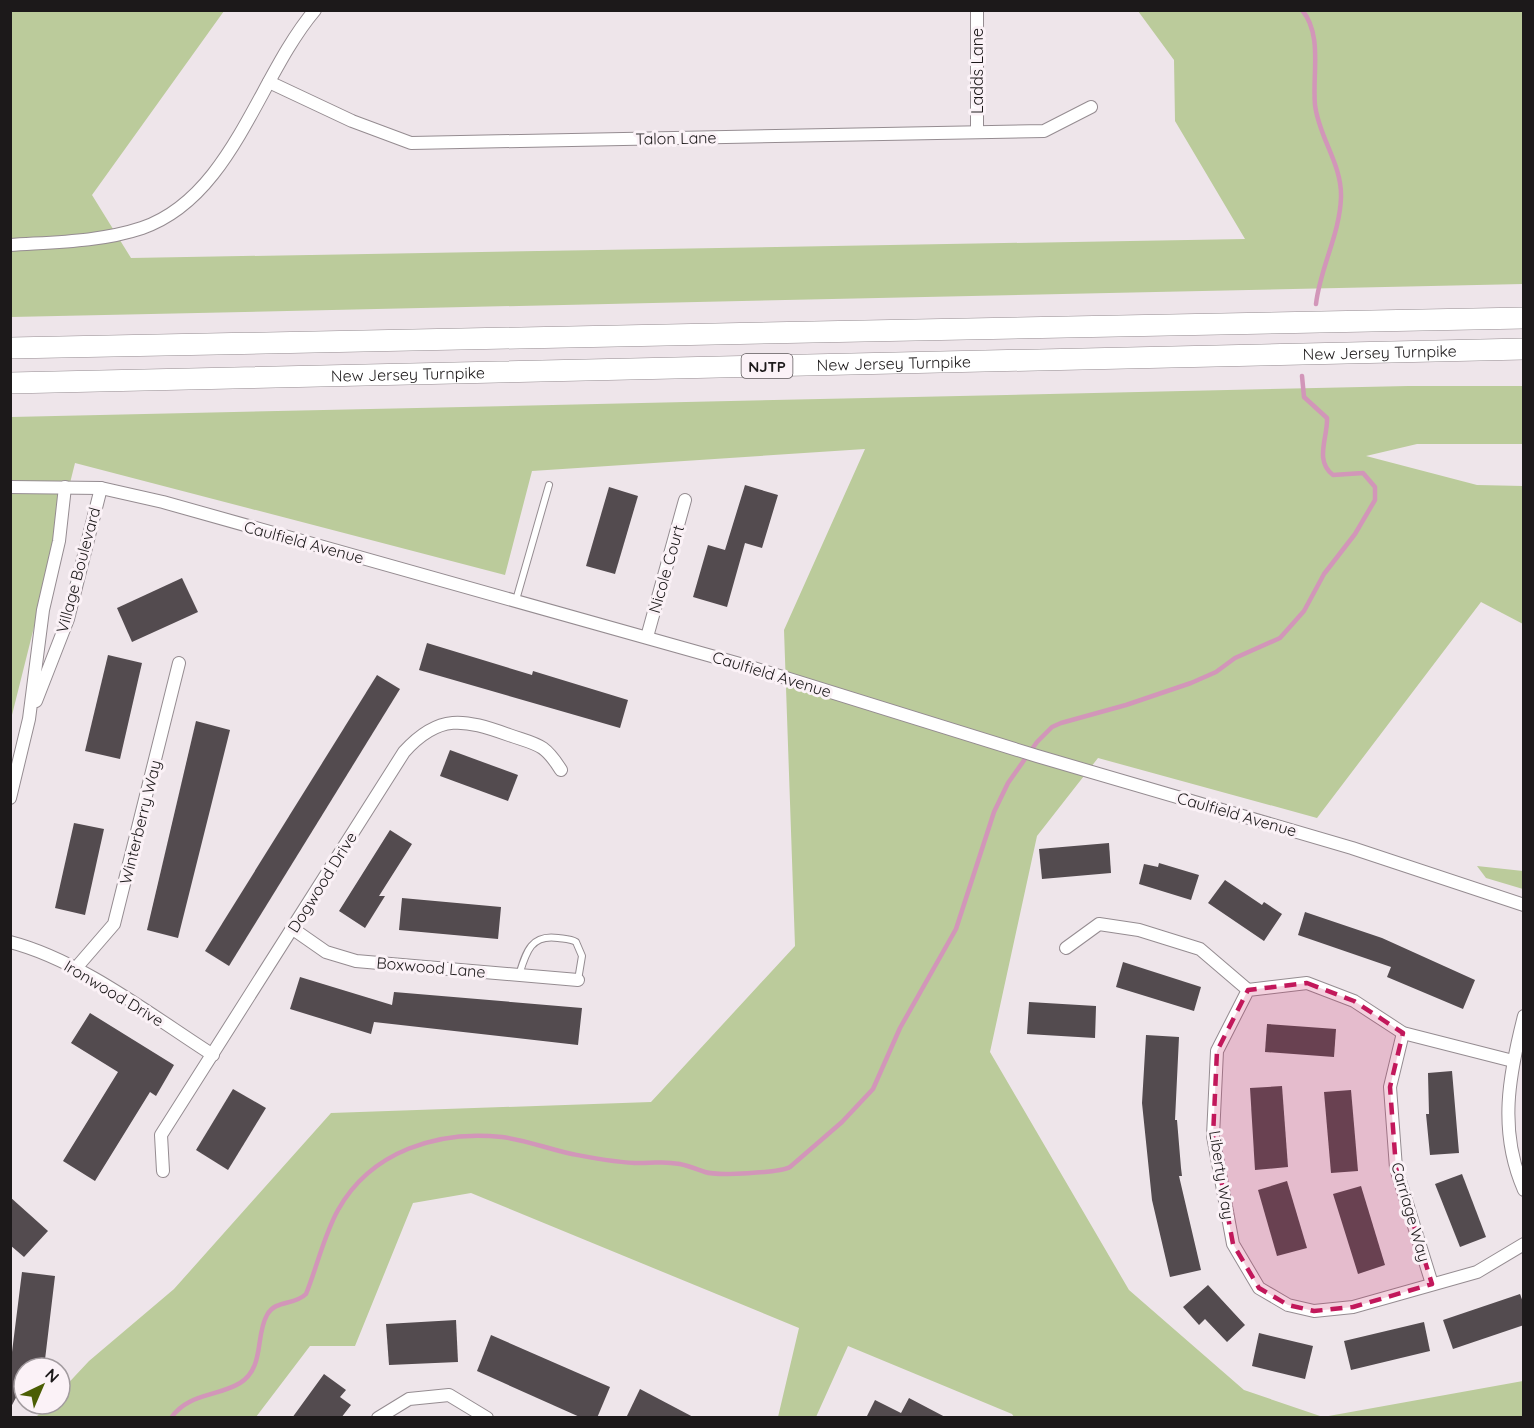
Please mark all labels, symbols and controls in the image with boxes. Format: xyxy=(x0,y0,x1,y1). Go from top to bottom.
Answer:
street label: Ladds Lane xyxy=(967,28,987,114)
street label: Talon Lane xyxy=(635,127,717,149)
street label: New Jersey Turnpike xyxy=(1302,341,1457,364)
street label: New Jersey Turnpike xyxy=(817,351,971,375)
road number: NJTP xyxy=(742,354,792,378)
street label: New Jersey Turnpike xyxy=(331,362,485,386)
street label: Village Boulevard xyxy=(52,505,104,635)
street label: Caulfield Avenue xyxy=(242,516,366,568)
street label: Nicole Court xyxy=(644,523,688,615)
street label: Caulfield Avenue xyxy=(710,646,834,702)
street label: Winterberry Way xyxy=(115,758,165,886)
street label: Caulfield Avenue xyxy=(1175,787,1299,841)
street label: Dogwood Drive xyxy=(283,828,361,936)
street label: Boxwood Lane xyxy=(376,952,486,982)
street label: Ironwood Drive xyxy=(61,955,167,1031)
street label: Liberty Way xyxy=(1205,1129,1239,1221)
street label: Carriage Way xyxy=(1387,1160,1435,1264)
north arrow xyxy=(12,1356,72,1416)
text: N xyxy=(41,1364,64,1386)

